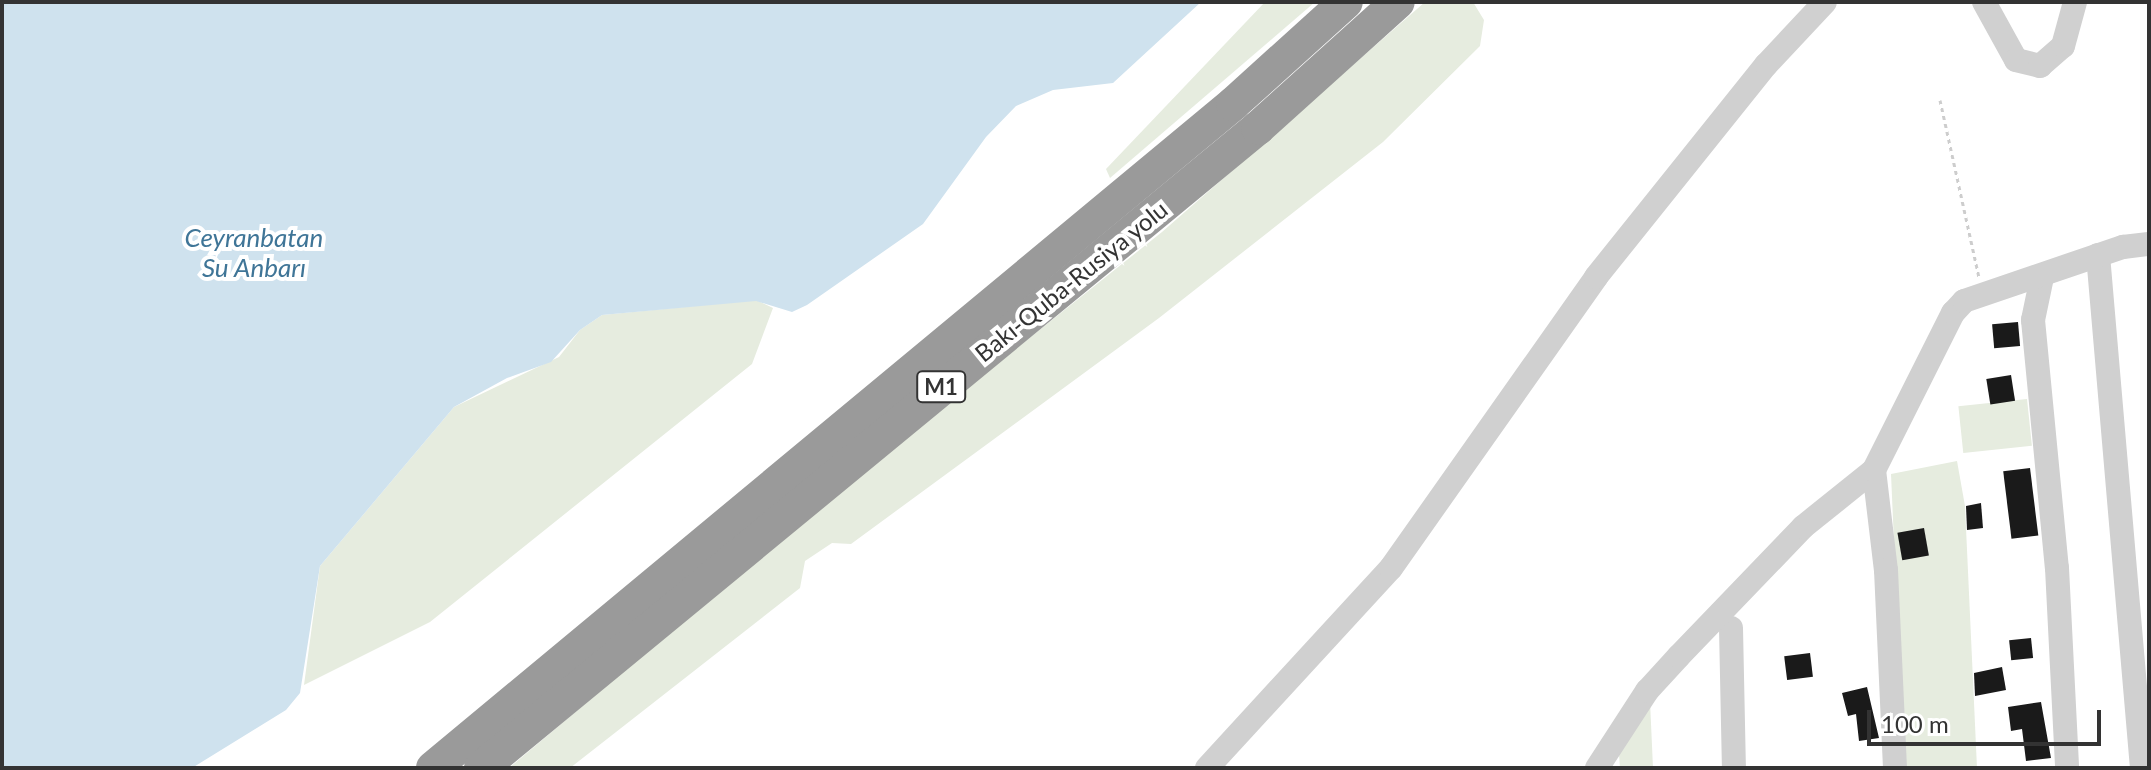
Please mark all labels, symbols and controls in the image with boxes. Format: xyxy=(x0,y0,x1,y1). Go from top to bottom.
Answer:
street label: Bakı-Quba-Rusiya yolu xyxy=(969,194,1173,368)
water label: Ceyranbatan Su Anbarı xyxy=(185,222,323,284)
road number: M1 xyxy=(915,369,967,405)
scale bar xyxy=(1871,694,2105,744)
text: 100 m xyxy=(1881,709,1949,738)

